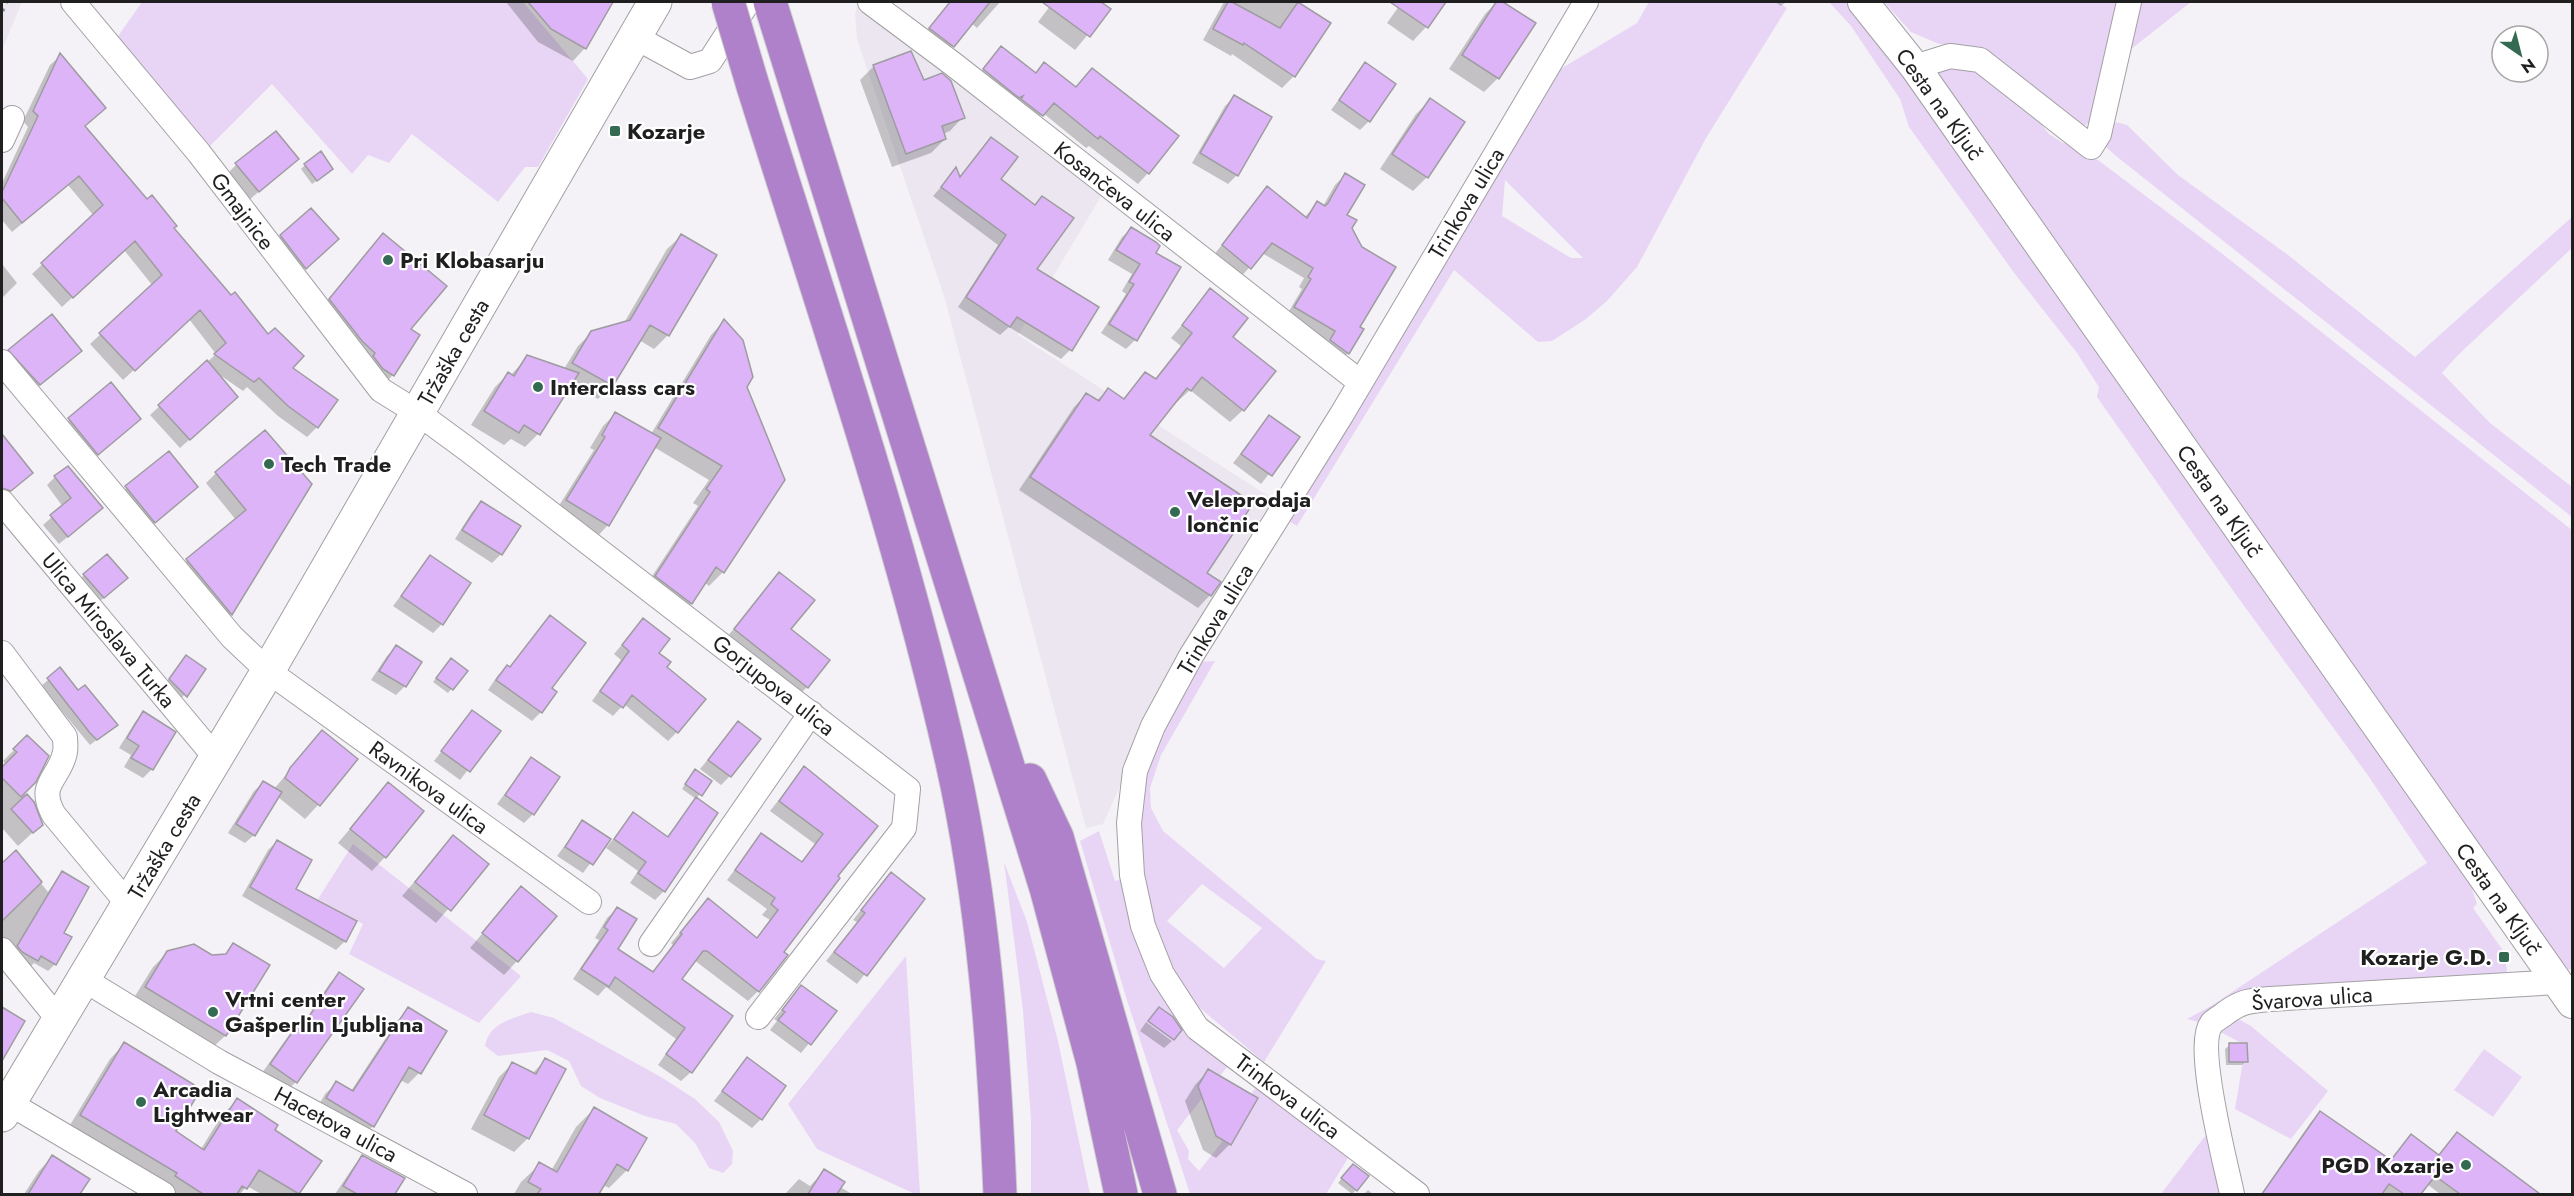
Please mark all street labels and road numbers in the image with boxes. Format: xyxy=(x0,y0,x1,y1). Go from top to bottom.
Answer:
street label: Cesta na Ključ xyxy=(1888,41,1992,167)
street label: Kosančeva ulica xyxy=(1047,133,1183,249)
street label: Trinkova ulica xyxy=(1420,141,1512,265)
street label: Gmajnice xyxy=(203,166,283,256)
street label: Tržaška cesta xyxy=(409,292,497,412)
street label: Cesta na Ključ xyxy=(2169,438,2271,564)
street label: Ulica Miroslava Turka xyxy=(34,545,184,715)
street label: Trinkova ulica xyxy=(1169,557,1261,681)
street label: Gorjupova ulica xyxy=(706,627,842,743)
street label: Ravnikova ulica xyxy=(363,733,495,841)
street label: Tržaška cesta xyxy=(120,787,208,905)
street label: Cesta na Ključ xyxy=(2448,836,2550,962)
street label: Švarova ulica xyxy=(2250,978,2374,1018)
street label: Trinkova ulica xyxy=(1229,1046,1347,1146)
street label: Hacetova ulica xyxy=(269,1078,403,1170)

